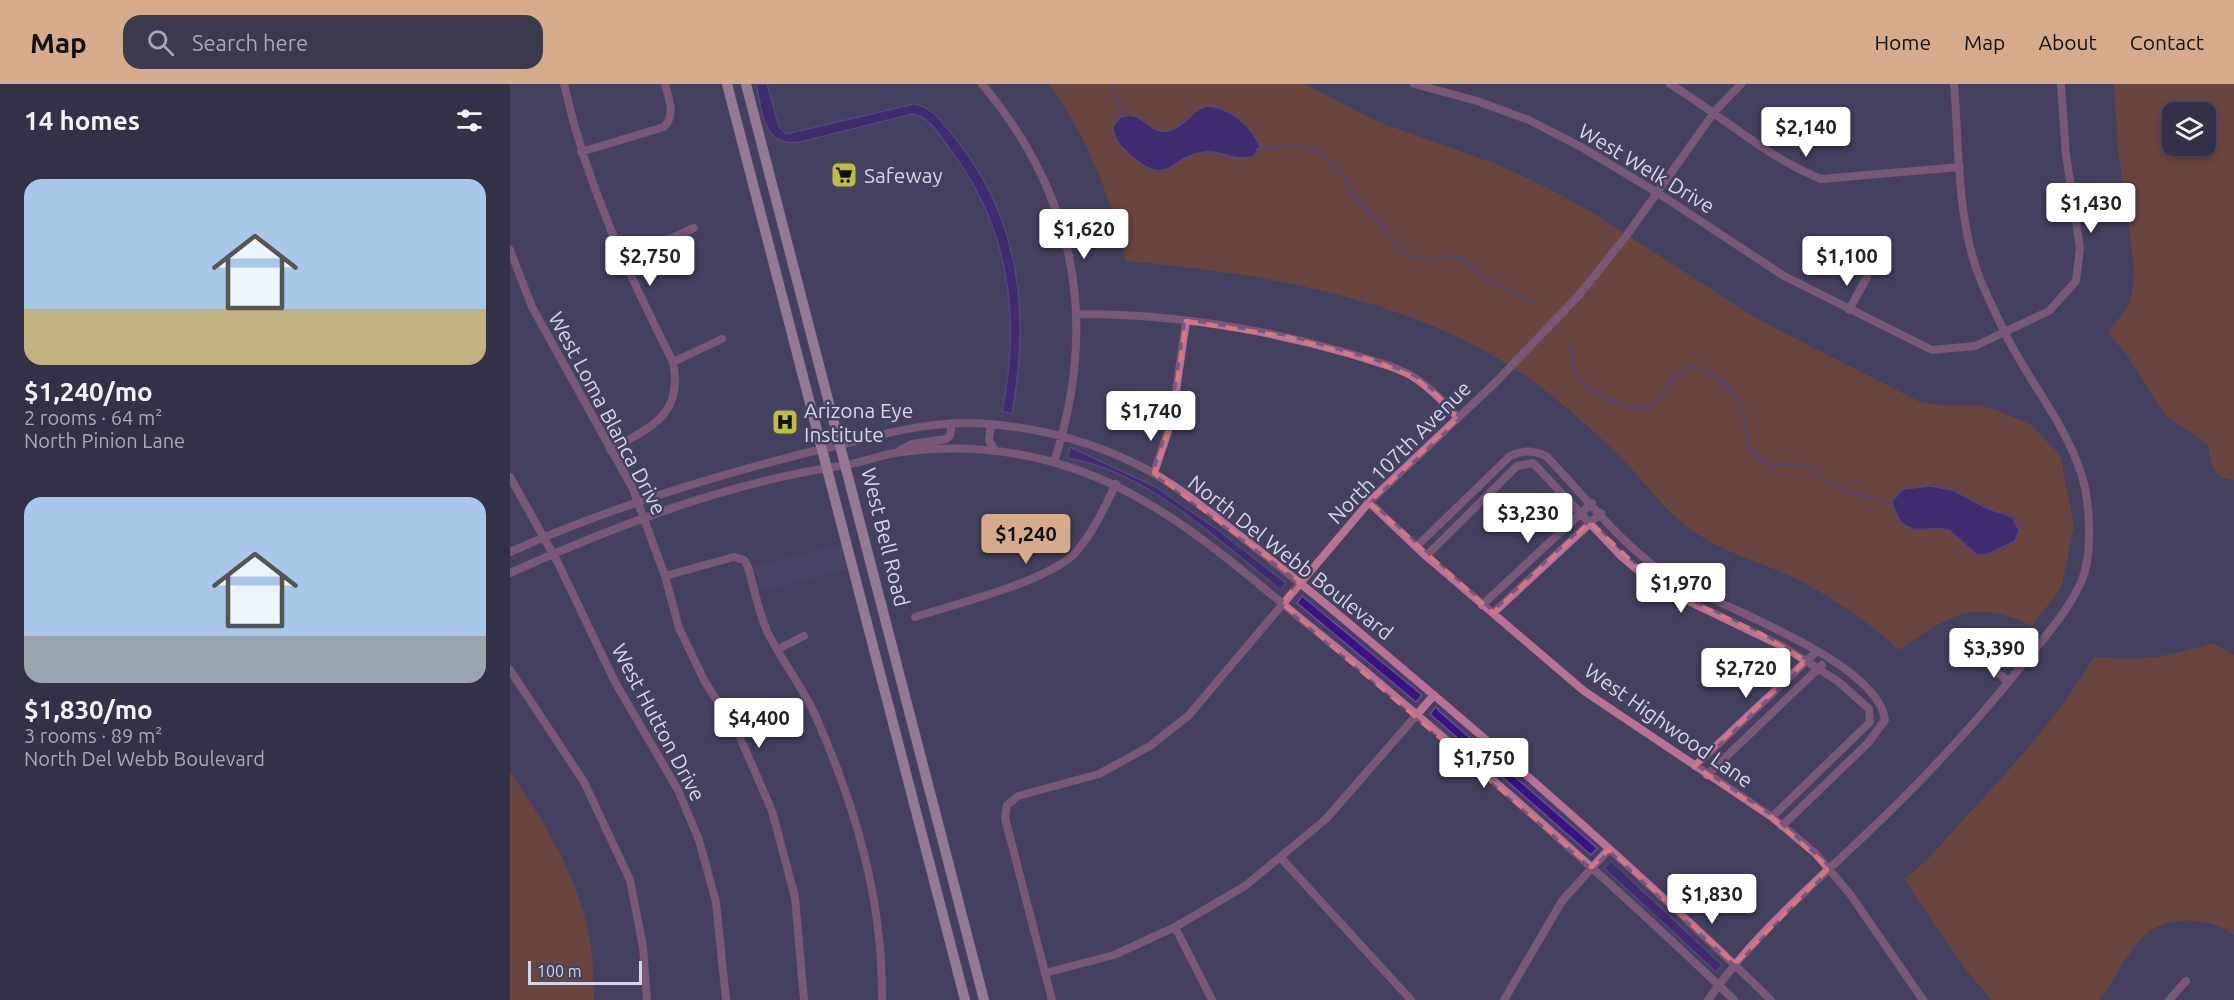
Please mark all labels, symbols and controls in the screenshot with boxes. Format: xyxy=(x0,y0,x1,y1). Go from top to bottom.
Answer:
search box xyxy=(123,15,543,69)
icon: search xyxy=(144,26,177,59)
text: Map xyxy=(30,27,87,58)
text: Search here xyxy=(192,30,308,55)
text: Home xyxy=(1874,30,1931,54)
text: Map xyxy=(1964,30,2005,54)
text: About xyxy=(2038,30,2097,54)
text: Contact xyxy=(2130,30,2204,54)
map controls xyxy=(2162,102,2216,156)
button: layers xyxy=(2162,102,2216,156)
icon: filters xyxy=(453,104,486,137)
text: 14 homes xyxy=(24,106,140,135)
pin: $2,140 xyxy=(1757,107,1855,158)
text: $2,140 xyxy=(1775,115,1837,138)
street label: West Welk Drive xyxy=(1575,118,1719,218)
supermarket icon: Safeway xyxy=(829,160,859,190)
place label: Safeway xyxy=(864,163,943,187)
pin: $1,430 xyxy=(2042,183,2140,234)
text: $1,430 xyxy=(2060,191,2122,214)
pin: $1,620 xyxy=(1035,209,1133,260)
text: $1,620 xyxy=(1053,217,1115,240)
icon: home xyxy=(201,218,309,326)
pin: $2,750 xyxy=(601,236,699,287)
pin: $1,100 xyxy=(1798,236,1896,287)
text: $2,750 xyxy=(619,244,681,267)
text: $1,100 xyxy=(1816,244,1878,267)
street label: West Loma Blanca Drive xyxy=(544,308,672,518)
street label: North 107th Avenue xyxy=(1323,376,1475,528)
text: $1,240/mo xyxy=(24,377,153,406)
pin: $1,740 xyxy=(1102,391,1200,442)
place label: Arizona Eye Institute xyxy=(804,398,913,446)
text: $1,740 xyxy=(1120,399,1182,422)
text: 2 rooms · 64 m² xyxy=(24,406,162,429)
hospital icon: Arizona Eye Institute xyxy=(770,407,800,437)
text: North Pinion Lane xyxy=(24,429,185,452)
street label: West Bell Road xyxy=(857,465,915,609)
street label: North Del Webb Boulevard xyxy=(1184,470,1398,644)
pin: $3,230 xyxy=(1479,493,1577,544)
text: $3,230 xyxy=(1497,501,1559,524)
pin: $1,240 xyxy=(977,514,1075,565)
text: $1,240 xyxy=(995,522,1057,545)
icon: home xyxy=(201,536,309,644)
pin: $1,970 xyxy=(1632,563,1730,614)
text: $1,970 xyxy=(1650,571,1712,594)
pin: $3,390 xyxy=(1945,628,2043,679)
text: $3,390 xyxy=(1963,636,2025,659)
street label: West Hutton Drive xyxy=(607,639,711,805)
pin: $2,720 xyxy=(1697,648,1795,699)
text: $2,720 xyxy=(1715,656,1777,679)
street label: West Highwood Lane xyxy=(1580,658,1758,792)
text: $1,830/mo xyxy=(24,695,153,724)
pin: $4,400 xyxy=(710,698,808,749)
text: $4,400 xyxy=(728,706,790,729)
text: 3 rooms · 89 m² xyxy=(24,724,162,747)
pin: $1,750 xyxy=(1435,738,1533,789)
text: $1,750 xyxy=(1453,746,1515,769)
text: North Del Webb Boulevard xyxy=(24,747,265,770)
pin: $1,830 xyxy=(1663,874,1761,925)
text: $1,830 xyxy=(1681,882,1743,905)
scale bar xyxy=(528,958,642,986)
text: 100 m xyxy=(537,962,582,980)

